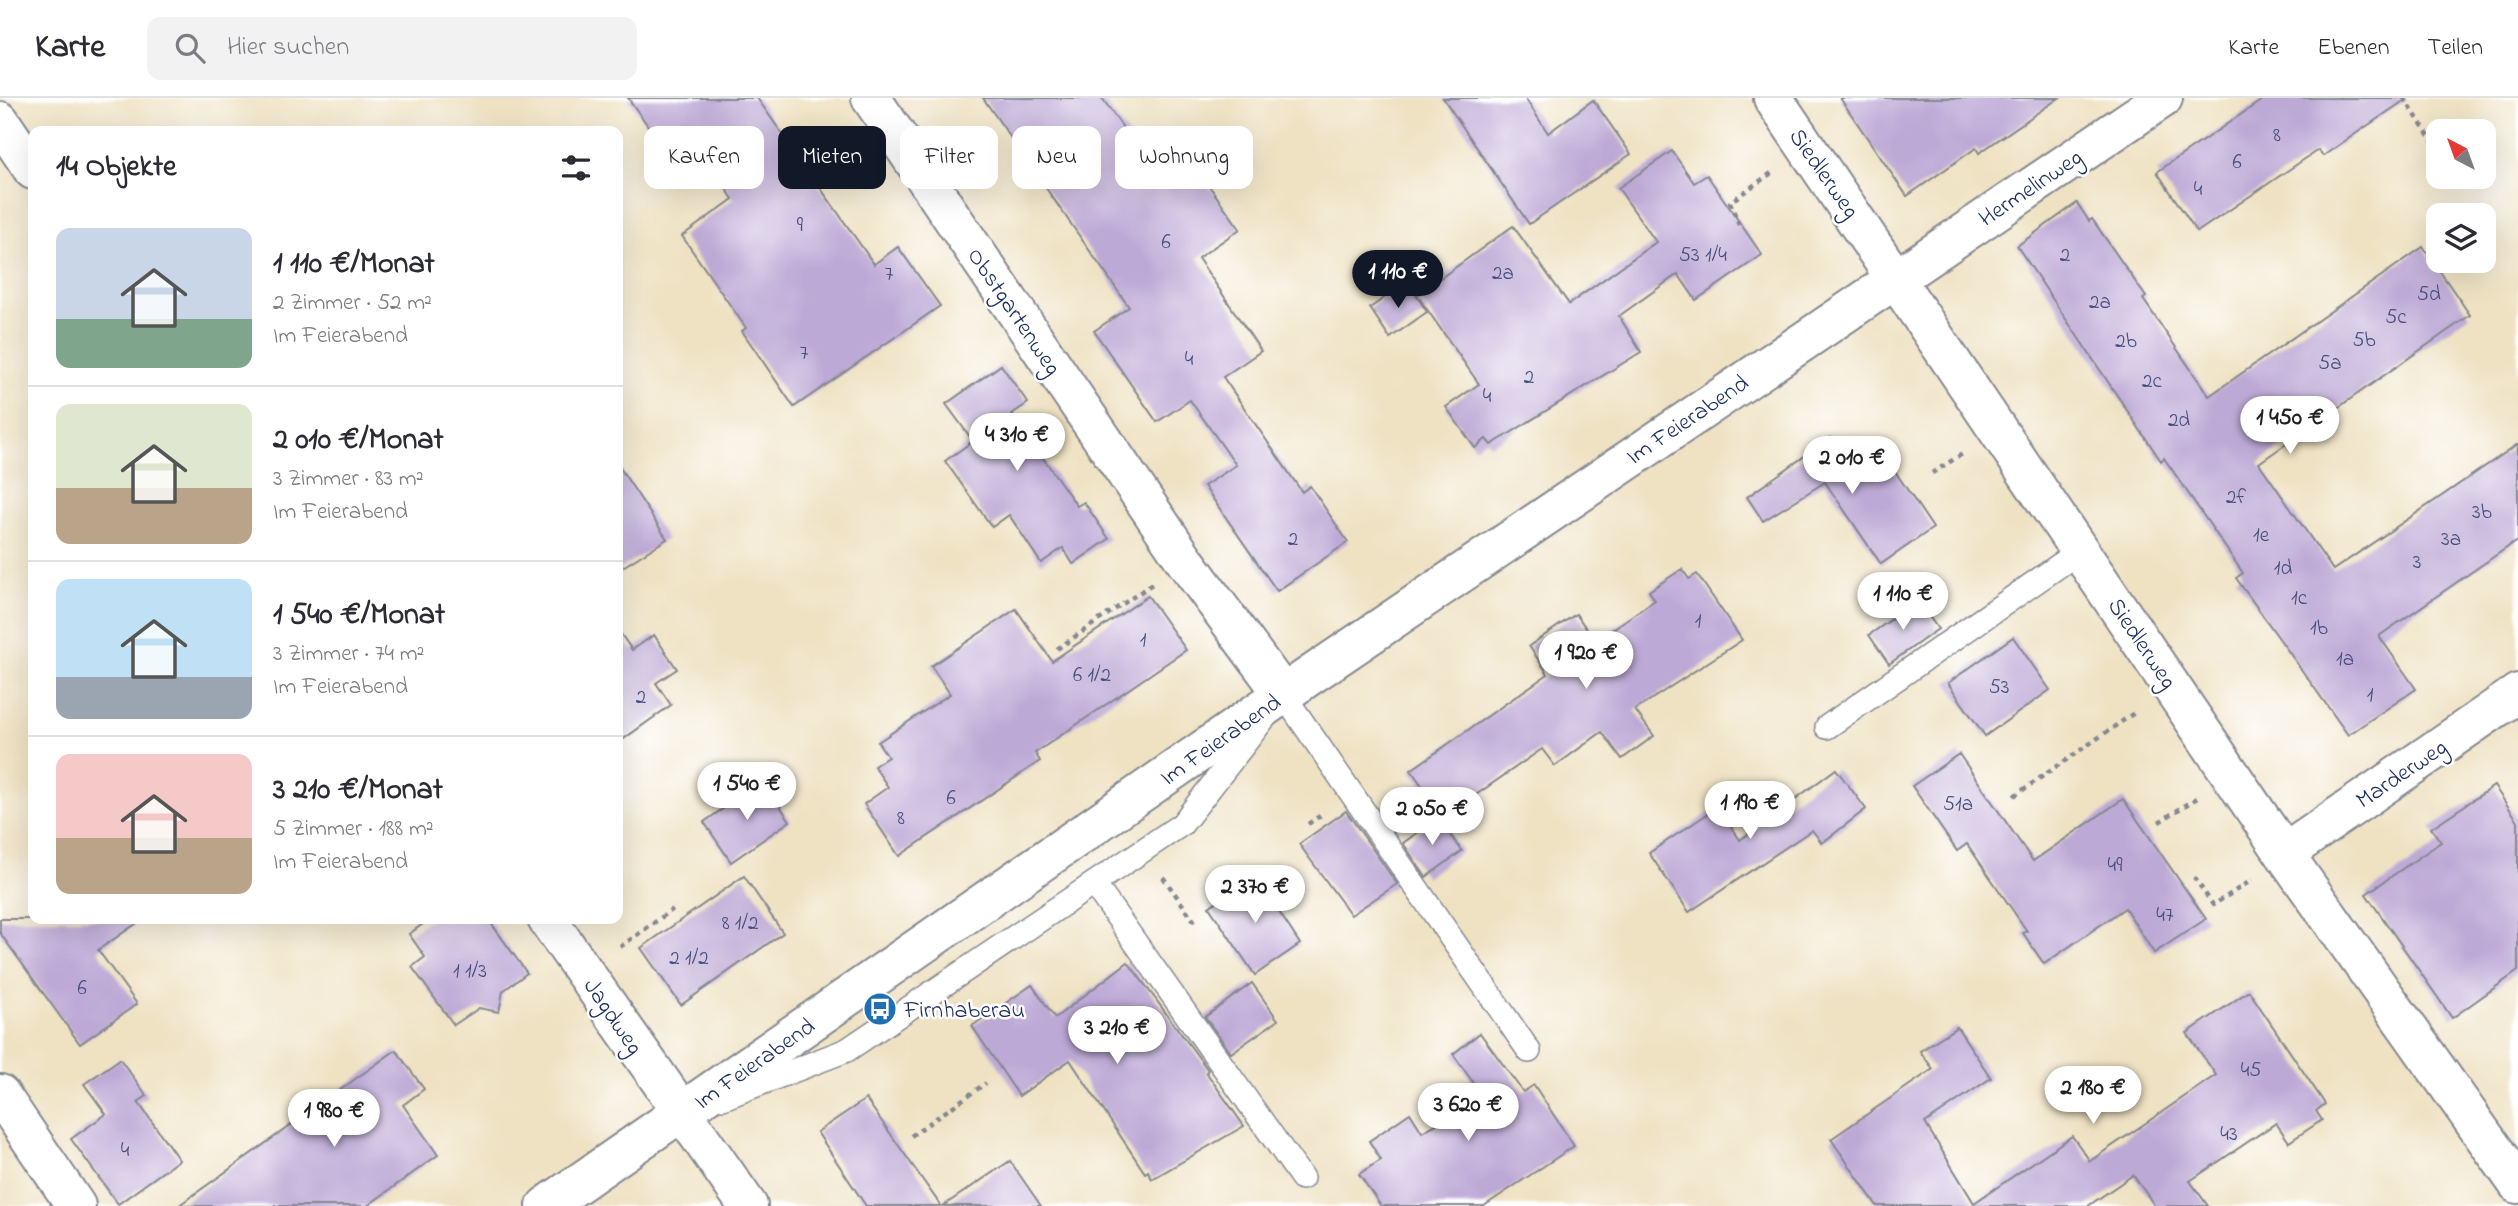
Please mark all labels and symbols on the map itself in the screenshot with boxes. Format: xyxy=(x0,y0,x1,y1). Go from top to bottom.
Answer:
north arrow xyxy=(2426,119,2496,189)
house number: 8 xyxy=(2273,121,2281,151)
street label: Siedlerweg xyxy=(1779,122,1867,227)
street label: Hermelinweg xyxy=(1972,141,2091,237)
house number: 6 xyxy=(2232,148,2242,178)
house number: 4 xyxy=(2194,175,2203,205)
house number: 9 xyxy=(797,211,804,241)
house number: 6 xyxy=(1161,228,1171,258)
street label: Obstgartenweg xyxy=(957,241,1069,383)
house number: 53 1/4 xyxy=(1679,241,1727,271)
house number: 2 xyxy=(2060,241,2070,271)
pin: 1 110 € xyxy=(1333,250,1463,310)
house number: 2a xyxy=(1492,259,1514,289)
house number: 7 xyxy=(885,260,894,290)
house number: 5d xyxy=(2417,280,2441,310)
house number: 2a xyxy=(2089,288,2111,318)
house number: 5c xyxy=(2385,303,2407,333)
house number: 5b xyxy=(2352,326,2376,356)
house number: 2b xyxy=(2115,327,2137,357)
house number: 7 xyxy=(800,339,809,369)
house number: 4 xyxy=(1185,345,1194,375)
house number: 5a xyxy=(2318,349,2342,379)
house number: 2 xyxy=(1524,363,1534,393)
street label: Im Feierabend xyxy=(1620,367,1757,475)
house number: 2c xyxy=(2142,367,2163,397)
house number: 4 xyxy=(1483,382,1492,412)
pin: 1 450 € xyxy=(2225,396,2355,456)
house number: 2d xyxy=(2168,406,2190,436)
pin: 4 310 € xyxy=(952,414,1082,473)
pin: 2 010 € xyxy=(1787,436,1917,496)
house number: 2f xyxy=(2226,483,2246,513)
house number: 3b xyxy=(2472,498,2492,528)
house number: 1e xyxy=(2253,521,2270,551)
house number: 2 xyxy=(1288,525,1298,555)
house number: 3a xyxy=(2441,525,2461,555)
house number: 3 xyxy=(2413,548,2421,578)
house number: 1d xyxy=(2274,554,2292,584)
pin: 1 110 € xyxy=(1838,573,1968,632)
house number: 1c xyxy=(2291,584,2308,614)
street label: Siedlerweg xyxy=(2097,592,2184,697)
house number: 1 xyxy=(1695,607,1702,637)
house number: 1b xyxy=(2310,614,2328,644)
house number: 1 xyxy=(1140,626,1147,656)
pin: 1 920 € xyxy=(1521,632,1651,691)
house number: 1a xyxy=(2336,645,2354,675)
house number: 6 1/2 xyxy=(1073,661,1111,691)
house number: 53 xyxy=(1989,673,2009,703)
house number: 1 xyxy=(2367,681,2374,711)
house number: 2 xyxy=(636,683,646,713)
street label: Im Feierabend xyxy=(1154,686,1290,796)
street label: Marderweg xyxy=(2350,731,2455,819)
pin: 1 540 € xyxy=(682,762,812,822)
pin: 1 190 € xyxy=(1685,782,1815,841)
house number: 6 xyxy=(946,784,956,814)
pin: 2 050 € xyxy=(1367,788,1497,847)
house number: 51a xyxy=(1943,790,1973,820)
house number: 8 xyxy=(897,804,905,834)
house number: 49 xyxy=(2108,851,2123,881)
pin: 2 370 € xyxy=(1190,866,1320,925)
house number: 47 xyxy=(2156,901,2174,931)
house number: 8 1/2 xyxy=(722,909,758,939)
house number: 2 1/2 xyxy=(669,944,709,974)
house number: 1 1/3 xyxy=(453,957,487,987)
street label: Jagdweg xyxy=(573,972,651,1063)
house number: 6 xyxy=(77,974,87,1004)
bus stop icon: Firnhaberau xyxy=(861,990,899,1028)
place label: Firnhaberau xyxy=(903,994,1025,1029)
pin: 3 210 € xyxy=(1052,1006,1182,1066)
street label: Im Feierabend xyxy=(688,1010,824,1120)
house number: 45 xyxy=(2241,1056,2261,1086)
pin: 2 180 € xyxy=(2028,1066,2158,1126)
pin: 3 620 € xyxy=(1403,1084,1533,1143)
pin: 1 980 € xyxy=(269,1090,399,1149)
house number: 43 xyxy=(2220,1120,2238,1150)
house number: 4 xyxy=(121,1136,130,1166)

